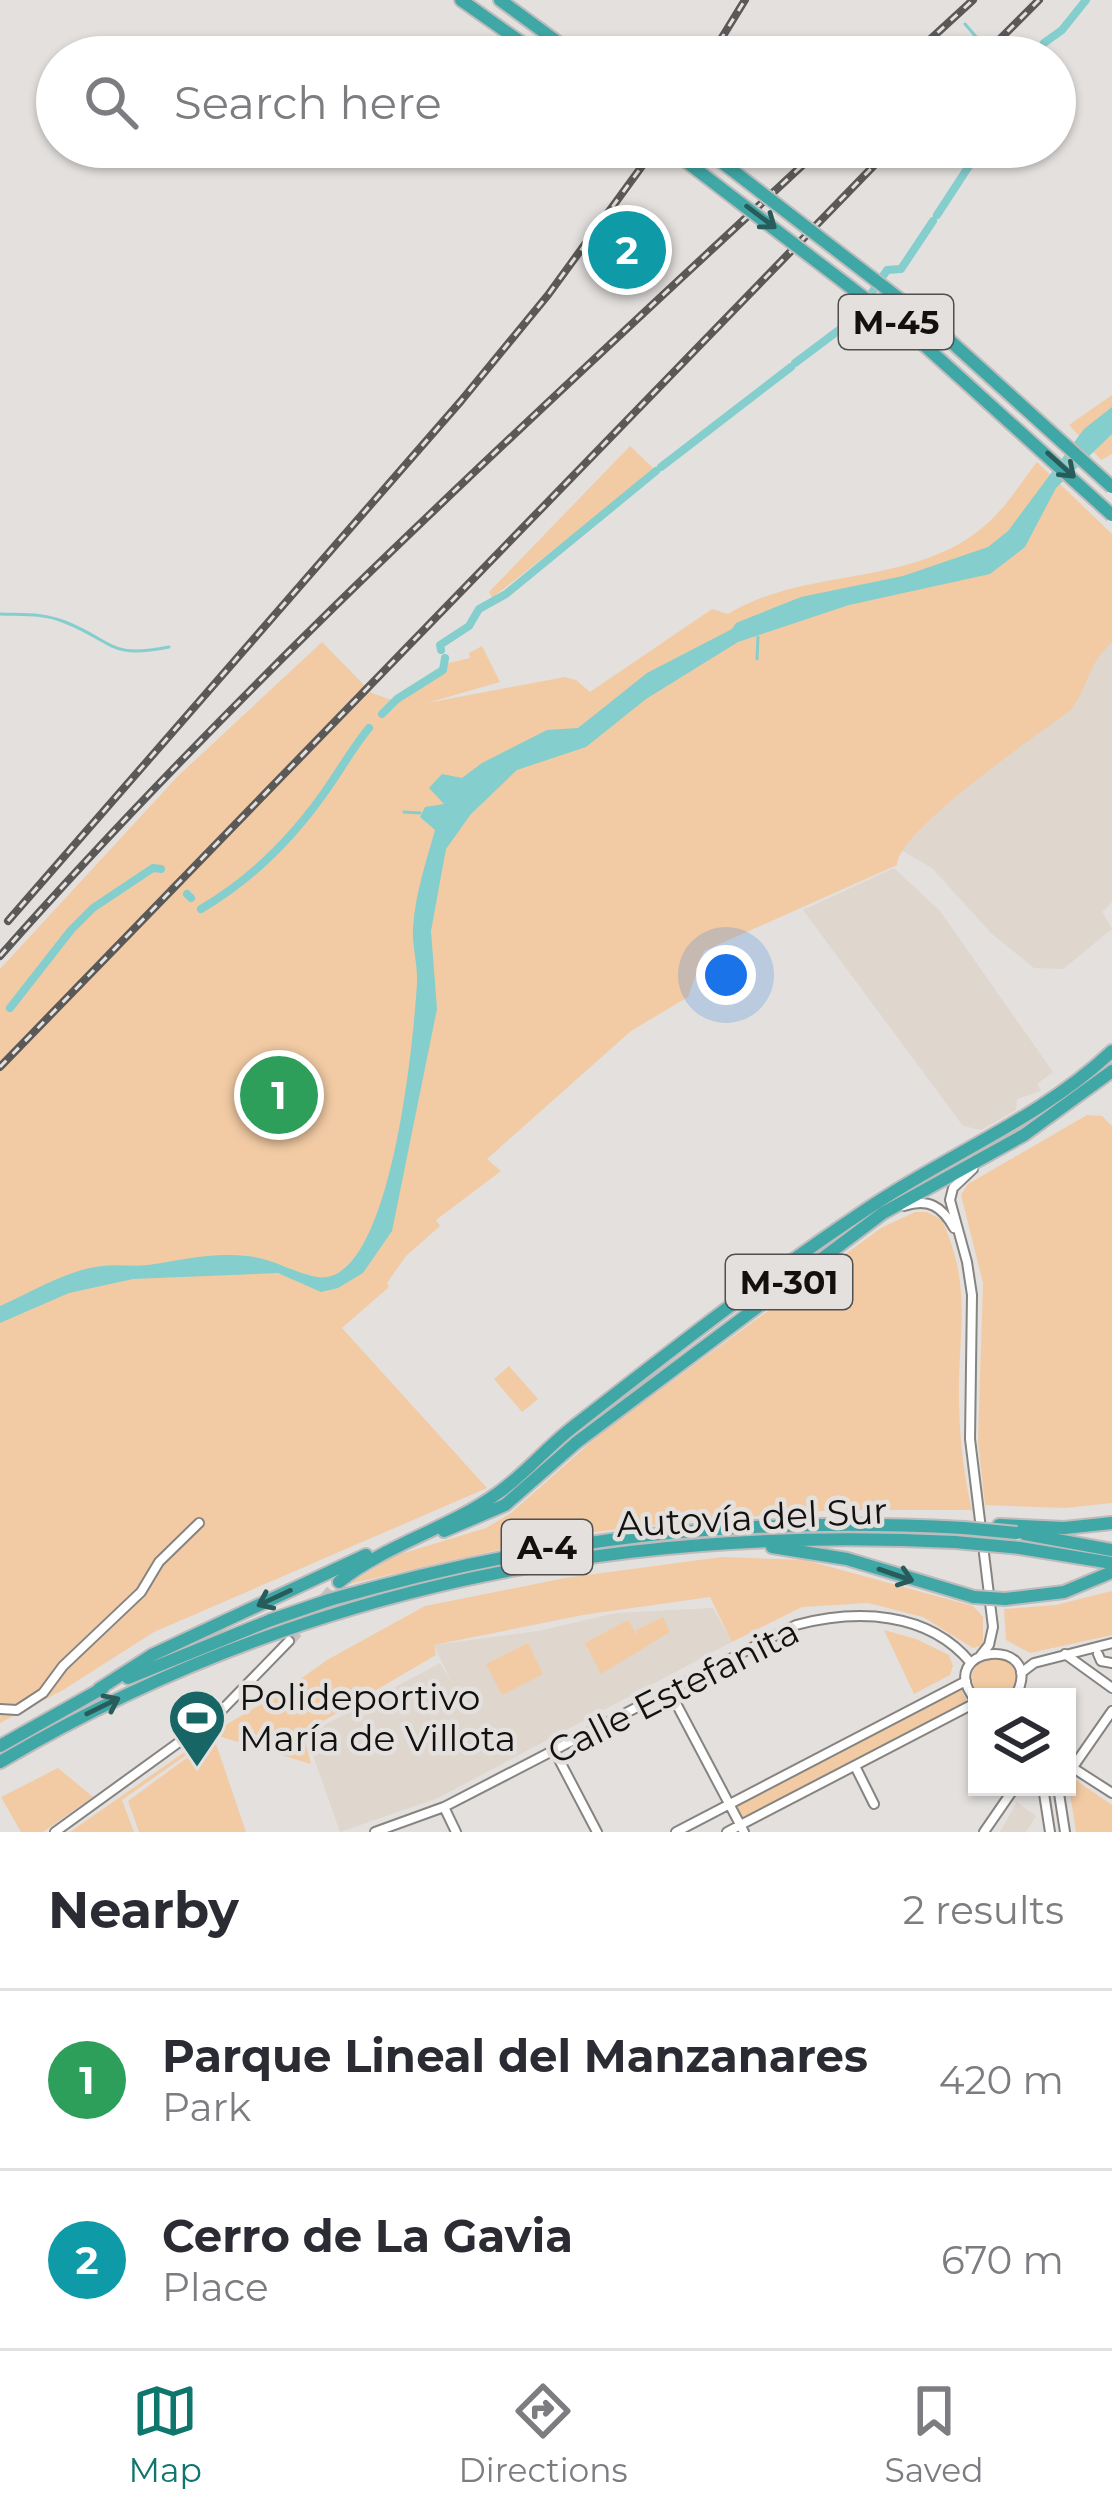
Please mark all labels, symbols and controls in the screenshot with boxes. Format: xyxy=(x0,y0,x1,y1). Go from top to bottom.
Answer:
search box xyxy=(36,36,1076,168)
icon: search xyxy=(78,69,144,135)
text: Search here xyxy=(174,75,442,130)
one-way arrow xyxy=(744,203,776,229)
pin: 2 xyxy=(588,205,666,295)
road number: M-45 xyxy=(839,295,953,349)
one-way arrow xyxy=(1045,451,1075,478)
your location xyxy=(696,945,756,1005)
pin: 1 xyxy=(240,1050,318,1140)
road number: M-301 xyxy=(726,1255,852,1309)
street label: Autovía del Sur xyxy=(615,1488,889,1546)
road number: A-4 xyxy=(502,1520,592,1574)
one-way arrow xyxy=(877,1566,914,1587)
one-way arrow xyxy=(257,1588,293,1610)
street label: Calle Estefanita xyxy=(540,1609,806,1773)
place label: Polideportivo María de Villota xyxy=(239,1675,516,1760)
sports icon: Polideportivo María de Villota xyxy=(166,1687,228,1769)
map controls xyxy=(968,1688,1076,1796)
button: layers xyxy=(968,1688,1076,1796)
one-way arrow xyxy=(85,1694,120,1717)
text: Nearby xyxy=(48,1879,239,1941)
text: 2 results xyxy=(903,1886,1064,1934)
text: Parque Lineal del Manzanares xyxy=(162,2028,868,2083)
text: 1 xyxy=(79,2056,95,2104)
text: 420 m xyxy=(939,2056,1064,2104)
text: Park xyxy=(162,2083,251,2131)
text: Cerro de La Gavia xyxy=(162,2208,573,2263)
text: 2 xyxy=(75,2236,99,2284)
text: 670 m xyxy=(941,2236,1064,2284)
text: Place xyxy=(162,2263,269,2311)
tab: Map xyxy=(128,2378,202,2490)
tab: Directions xyxy=(459,2378,628,2490)
tab: Saved xyxy=(884,2378,984,2490)

